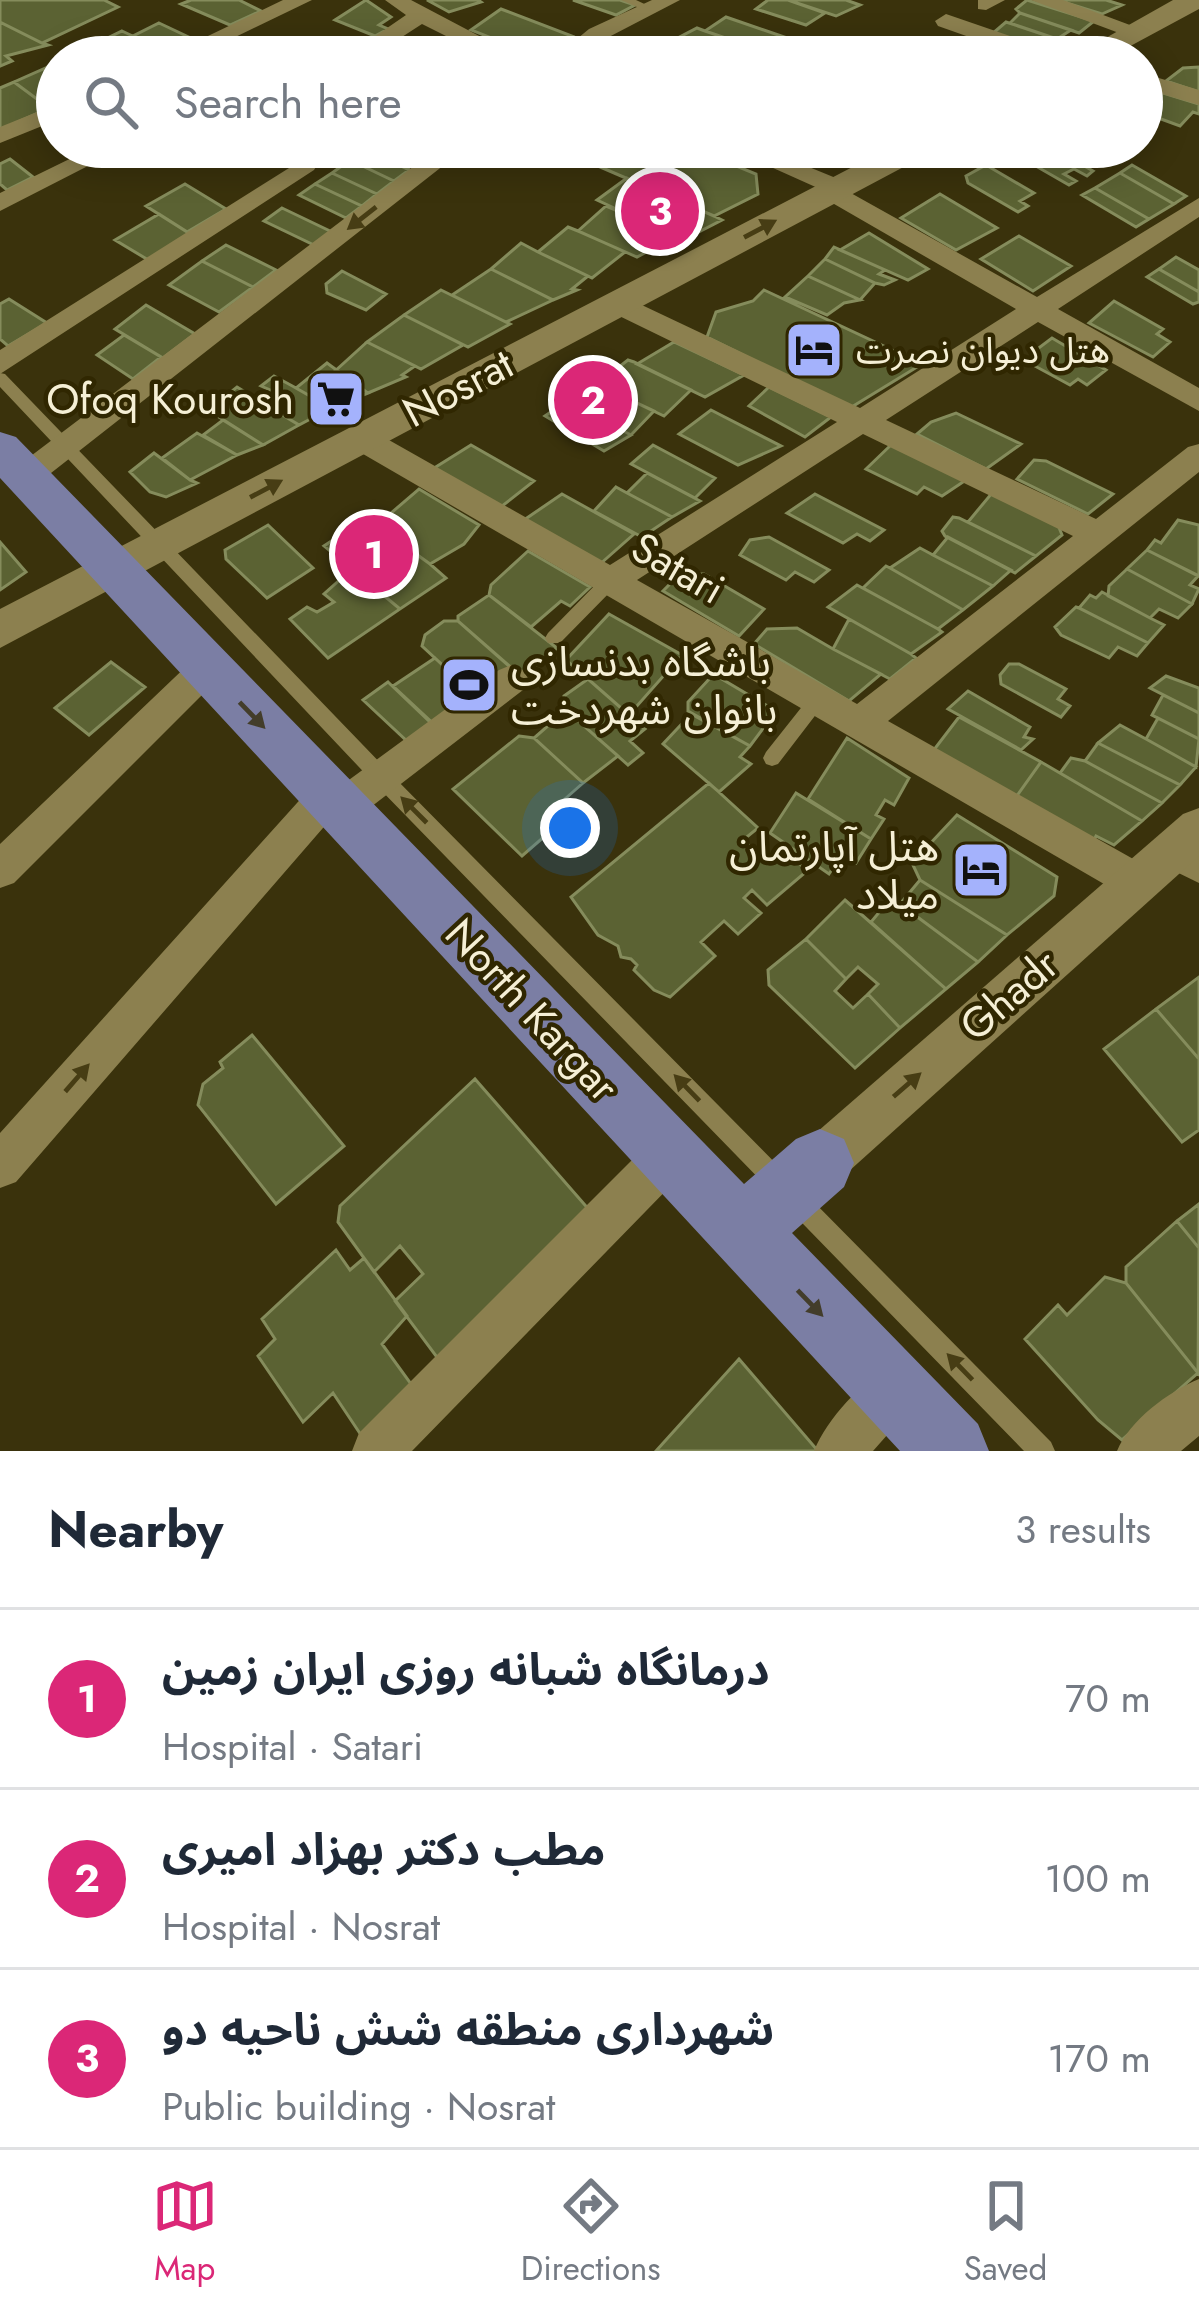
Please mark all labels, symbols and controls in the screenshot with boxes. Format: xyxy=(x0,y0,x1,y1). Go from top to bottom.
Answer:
search box xyxy=(36,36,1163,168)
icon: search xyxy=(78,69,144,135)
text: Search here xyxy=(174,70,402,135)
pin: 3 xyxy=(621,166,699,256)
one-way arrow xyxy=(347,206,378,230)
one-way arrow xyxy=(742,220,777,240)
hotel icon: هتل دیوان نصرت xyxy=(783,319,845,381)
place label: هتل دیوان نصرت xyxy=(856,324,1110,376)
street label: Nosrat xyxy=(392,334,524,442)
pin: 2 xyxy=(554,355,632,445)
supermarket icon: Ofoq Kourosh xyxy=(305,368,367,430)
place label: Ofoq Kourosh xyxy=(46,369,294,430)
one-way arrow xyxy=(249,480,284,500)
pin: 1 xyxy=(335,509,413,599)
street label: Satari xyxy=(620,517,736,619)
place label: باشگاه بدنسازی بانوان شهردخت xyxy=(511,631,777,740)
sports icon: باشگاه بدنسازی بانوان شهردخت xyxy=(438,654,500,716)
one-way arrow xyxy=(238,700,266,729)
one-way arrow xyxy=(400,796,428,824)
your location xyxy=(540,798,600,858)
place label: هتل آپارتمان میلاد xyxy=(729,816,939,925)
hotel icon: هتل آپارتمان میلاد xyxy=(950,839,1012,901)
street label: North Kargar xyxy=(431,905,633,1116)
street label: Ghadr xyxy=(946,934,1072,1055)
one-way arrow xyxy=(63,1064,90,1093)
one-way arrow xyxy=(893,1072,922,1099)
one-way arrow xyxy=(674,1074,702,1103)
one-way arrow xyxy=(796,1288,824,1317)
one-way arrow xyxy=(946,1353,974,1381)
text: Nearby xyxy=(48,1492,223,1566)
text: 3 results xyxy=(1015,1501,1151,1558)
text: درمانگاه شبانه روزی ایران زمین xyxy=(162,1637,769,1702)
text: 1 xyxy=(77,1670,97,1727)
text: 70 m xyxy=(1065,1670,1151,1727)
text: Hospital · Satari xyxy=(162,1718,423,1775)
text: مطب دکتر بهزاد امیری xyxy=(162,1817,605,1882)
text: 2 xyxy=(74,1850,100,1907)
text: 100 m xyxy=(1045,1850,1151,1907)
text: Hospital · Nosrat xyxy=(162,1898,440,1955)
text: شهرداری منطقه شش ناحیه دو xyxy=(162,1997,774,2062)
text: 3 xyxy=(75,2030,99,2087)
text: 170 m xyxy=(1047,2030,1151,2087)
text: Public building · Nosrat xyxy=(162,2078,555,2135)
tab: Map xyxy=(152,2173,218,2292)
tab: Directions xyxy=(521,2173,661,2292)
tab: Saved xyxy=(964,2173,1047,2292)

